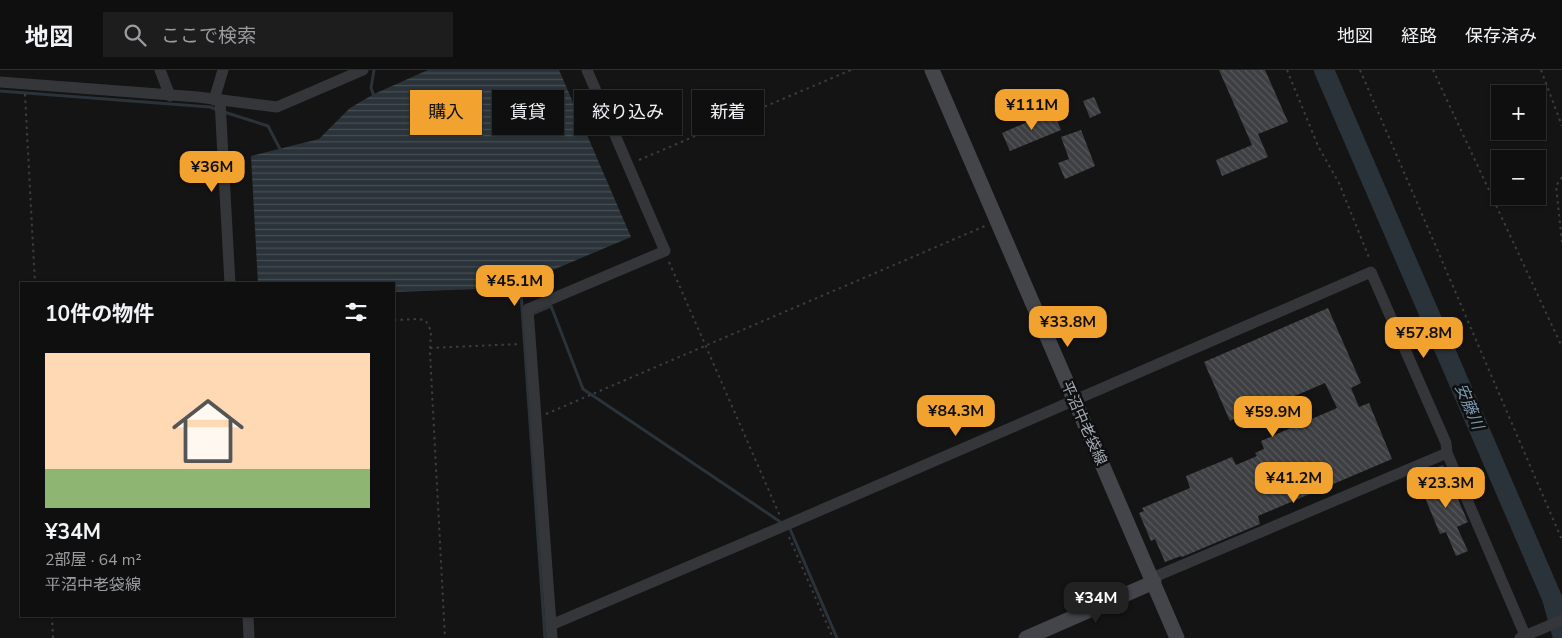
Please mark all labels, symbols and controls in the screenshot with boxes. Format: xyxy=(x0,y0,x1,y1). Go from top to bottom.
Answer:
search box xyxy=(103,12,453,57)
text: 地図 xyxy=(25,21,73,53)
icon: search xyxy=(121,21,149,49)
text: ここで検索 xyxy=(161,23,256,49)
text: 地図 xyxy=(1337,24,1373,48)
text: 経路 xyxy=(1401,24,1437,48)
text: 保存済み xyxy=(1465,24,1537,48)
map controls xyxy=(1491,85,1546,205)
button: + xyxy=(1491,85,1546,140)
pin: ¥111M xyxy=(997,88,1067,131)
chip: 購入 xyxy=(410,90,482,135)
chip: 賃貸 xyxy=(492,90,564,135)
chip: 絞り込み xyxy=(574,90,682,135)
chip: 新着 xyxy=(692,90,764,135)
text: ¥111M xyxy=(1006,94,1058,116)
pin: ¥36M xyxy=(182,150,242,193)
button: − xyxy=(1491,150,1546,205)
text: ¥36M xyxy=(191,156,233,178)
pin: ¥45.1M xyxy=(474,264,556,307)
text: ¥45.1M xyxy=(487,270,543,292)
icon: filters xyxy=(342,298,370,326)
text: 10件の物件 xyxy=(45,300,154,328)
pin: ¥33.8M xyxy=(1027,306,1109,348)
text: ¥33.8M xyxy=(1040,311,1096,333)
pin: ¥57.8M xyxy=(1383,316,1465,359)
text: ¥57.8M xyxy=(1396,322,1452,344)
street label: 平沼中老袋線 xyxy=(1057,378,1111,468)
water label: 安藤川 xyxy=(1450,380,1489,435)
icon: home xyxy=(163,386,253,476)
pin: ¥84.3M xyxy=(915,394,997,437)
pin: ¥59.9M xyxy=(1232,396,1314,438)
text: ¥84.3M xyxy=(928,400,984,422)
text: ¥59.9M xyxy=(1245,401,1301,423)
pin: ¥41.2M xyxy=(1253,462,1335,504)
pin: ¥23.3M xyxy=(1405,466,1487,509)
text: ¥41.2M xyxy=(1266,467,1322,489)
text: ¥23.3M xyxy=(1418,472,1474,494)
text: ¥34M xyxy=(45,518,101,546)
text: 2部屋 · 64 m² xyxy=(45,549,142,571)
text: 平沼中老袋線 xyxy=(45,574,141,596)
pin: ¥34M xyxy=(1066,582,1126,624)
text: ¥34M xyxy=(1075,587,1117,609)

